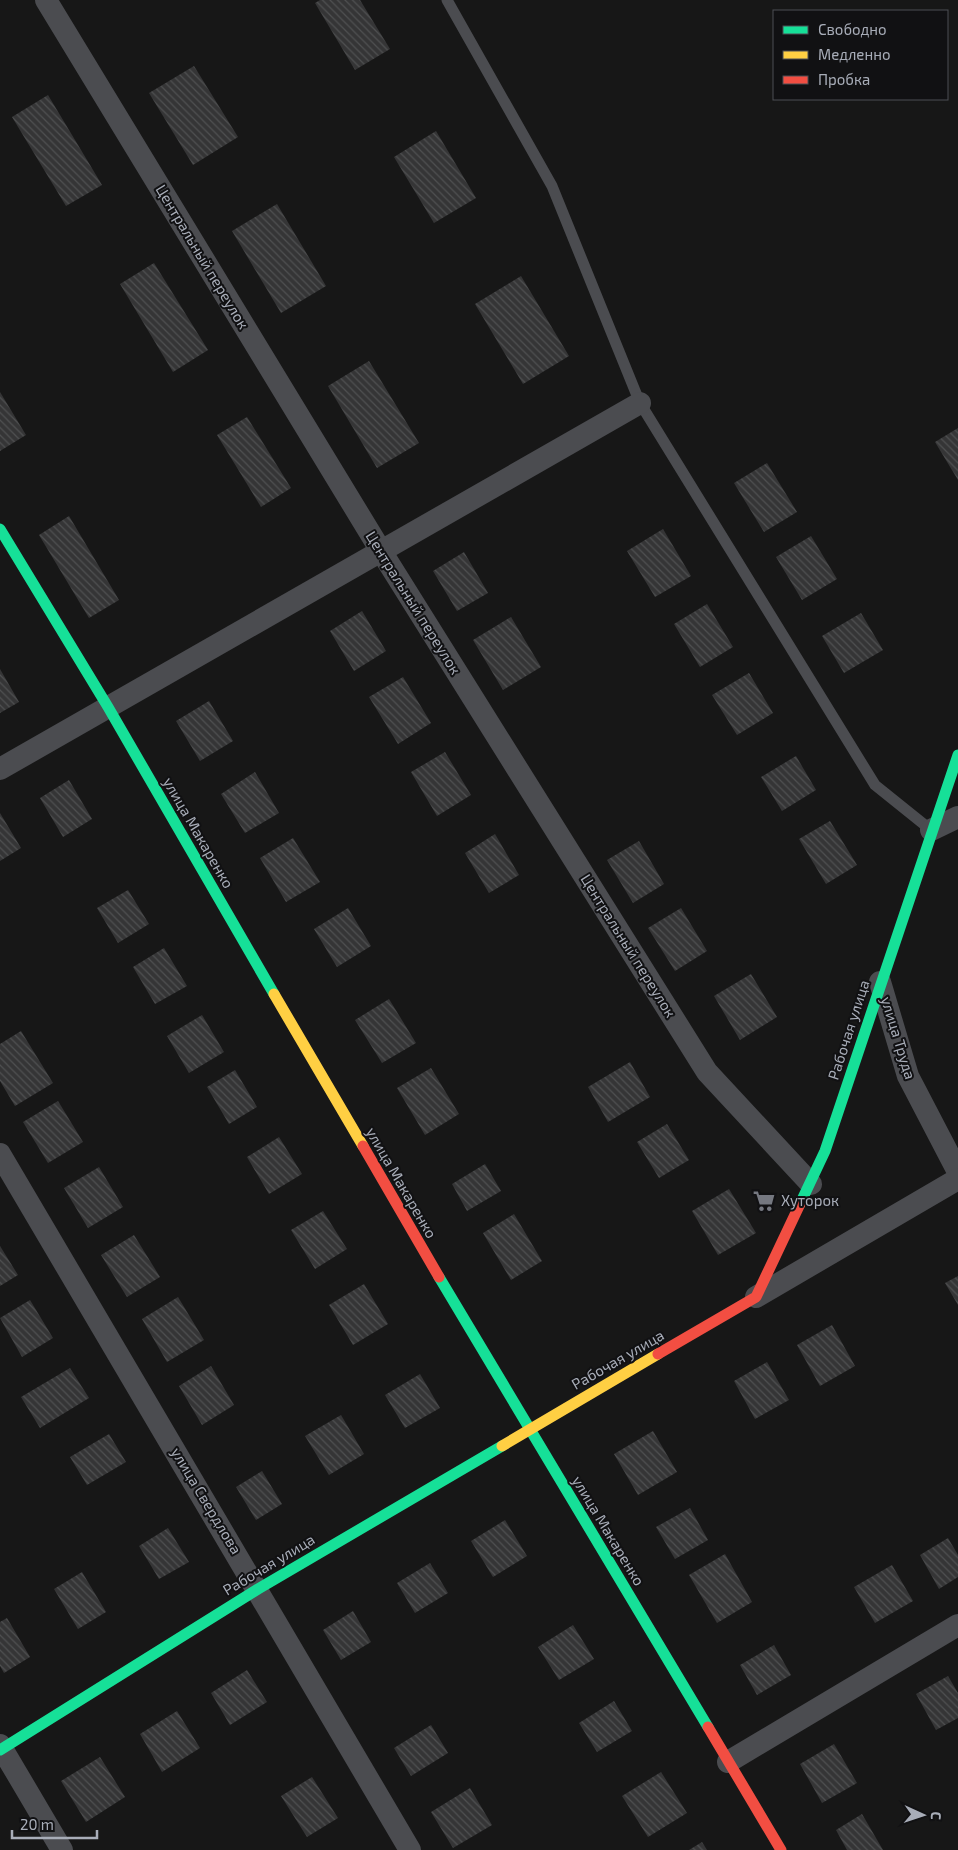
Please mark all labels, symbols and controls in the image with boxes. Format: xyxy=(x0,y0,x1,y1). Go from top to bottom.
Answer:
legend xyxy=(773,10,948,100)
text: Свободно xyxy=(818,20,887,38)
text: Медленно xyxy=(818,45,891,63)
text: Пробка xyxy=(818,70,870,88)
street label: Центральный переулок xyxy=(152,181,253,333)
street label: Центральный переулок xyxy=(362,528,465,678)
street label: улица Макаренко xyxy=(159,774,238,892)
street label: Центральный переулок xyxy=(577,871,680,1021)
street label: Рабочая улица xyxy=(823,977,874,1082)
street label: улица Труда xyxy=(877,994,920,1082)
street label: улица Макаренко xyxy=(362,1124,441,1242)
supermarket icon: Хуторок xyxy=(751,1188,777,1214)
place label: Хуторок xyxy=(781,1191,839,1210)
street label: Рабочая улица xyxy=(568,1325,668,1394)
street label: улица Свердлова xyxy=(167,1444,246,1558)
street label: улица Макаренко xyxy=(568,1472,649,1589)
street label: Рабочая улица xyxy=(219,1530,318,1599)
north arrow xyxy=(898,1790,948,1840)
scale bar xyxy=(12,1808,98,1840)
text: С xyxy=(928,1811,945,1820)
text: 20 m xyxy=(20,1815,54,1833)

